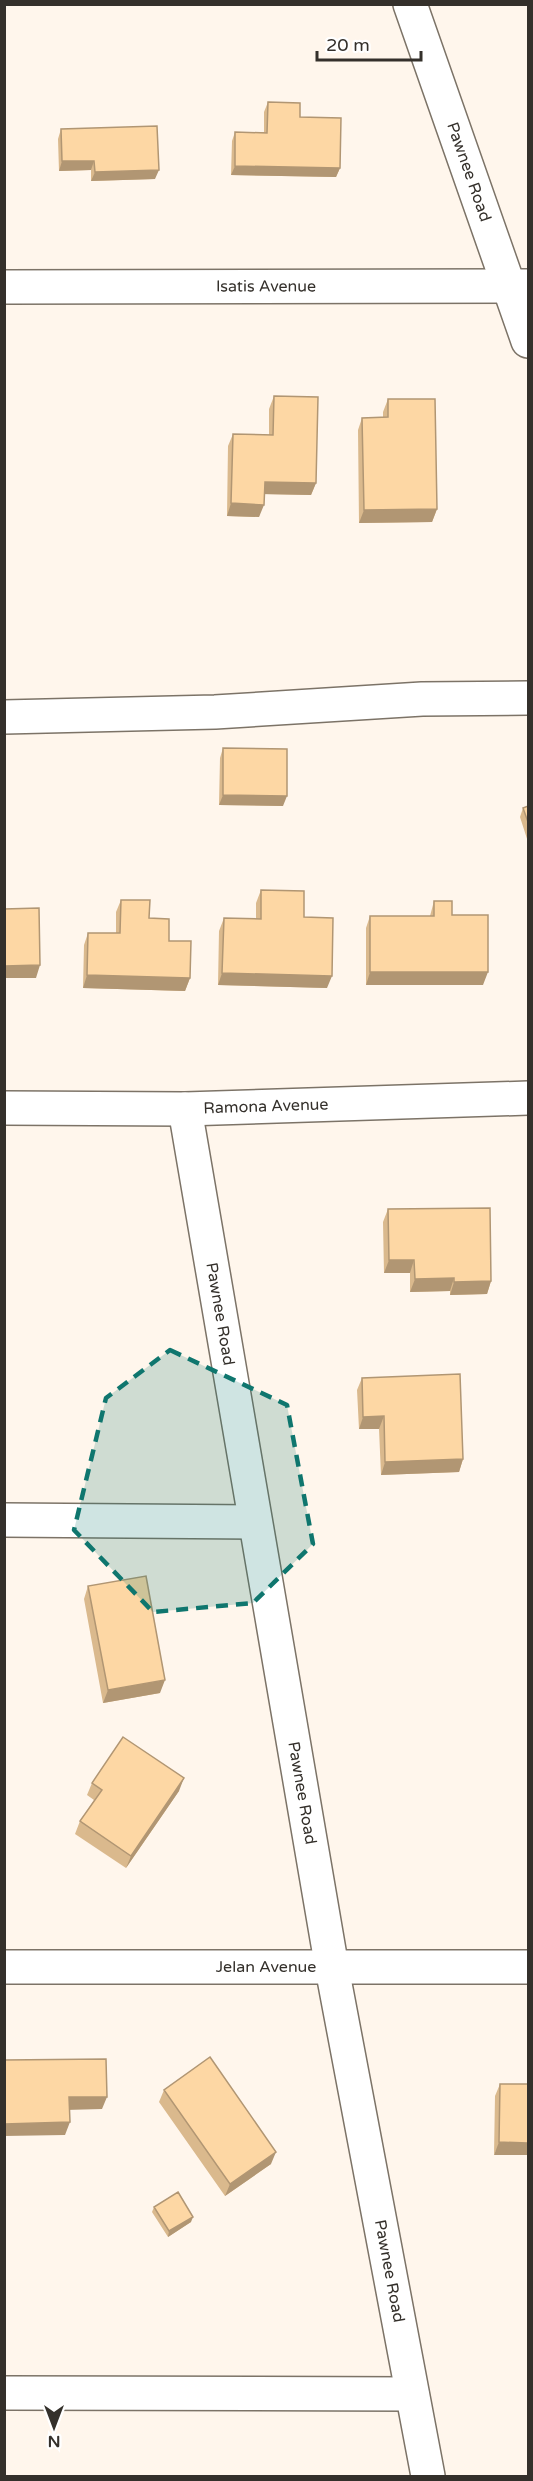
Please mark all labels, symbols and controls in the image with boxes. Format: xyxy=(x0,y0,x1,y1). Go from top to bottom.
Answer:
scale bar xyxy=(317,24,420,62)
text: 20 m xyxy=(326,34,370,56)
street label: Pawnee Road xyxy=(442,120,495,224)
street label: Isatis Avenue xyxy=(216,276,316,297)
street label: Ramona Avenue xyxy=(203,1094,329,1118)
street label: Pawnee Road xyxy=(201,1261,239,1367)
street label: Pawnee Road xyxy=(283,1740,321,1846)
street label: Jelan Avenue xyxy=(216,1957,316,1977)
street label: Pawnee Road xyxy=(370,2218,409,2324)
north arrow xyxy=(24,2397,84,2457)
text: N xyxy=(48,2431,60,2451)

